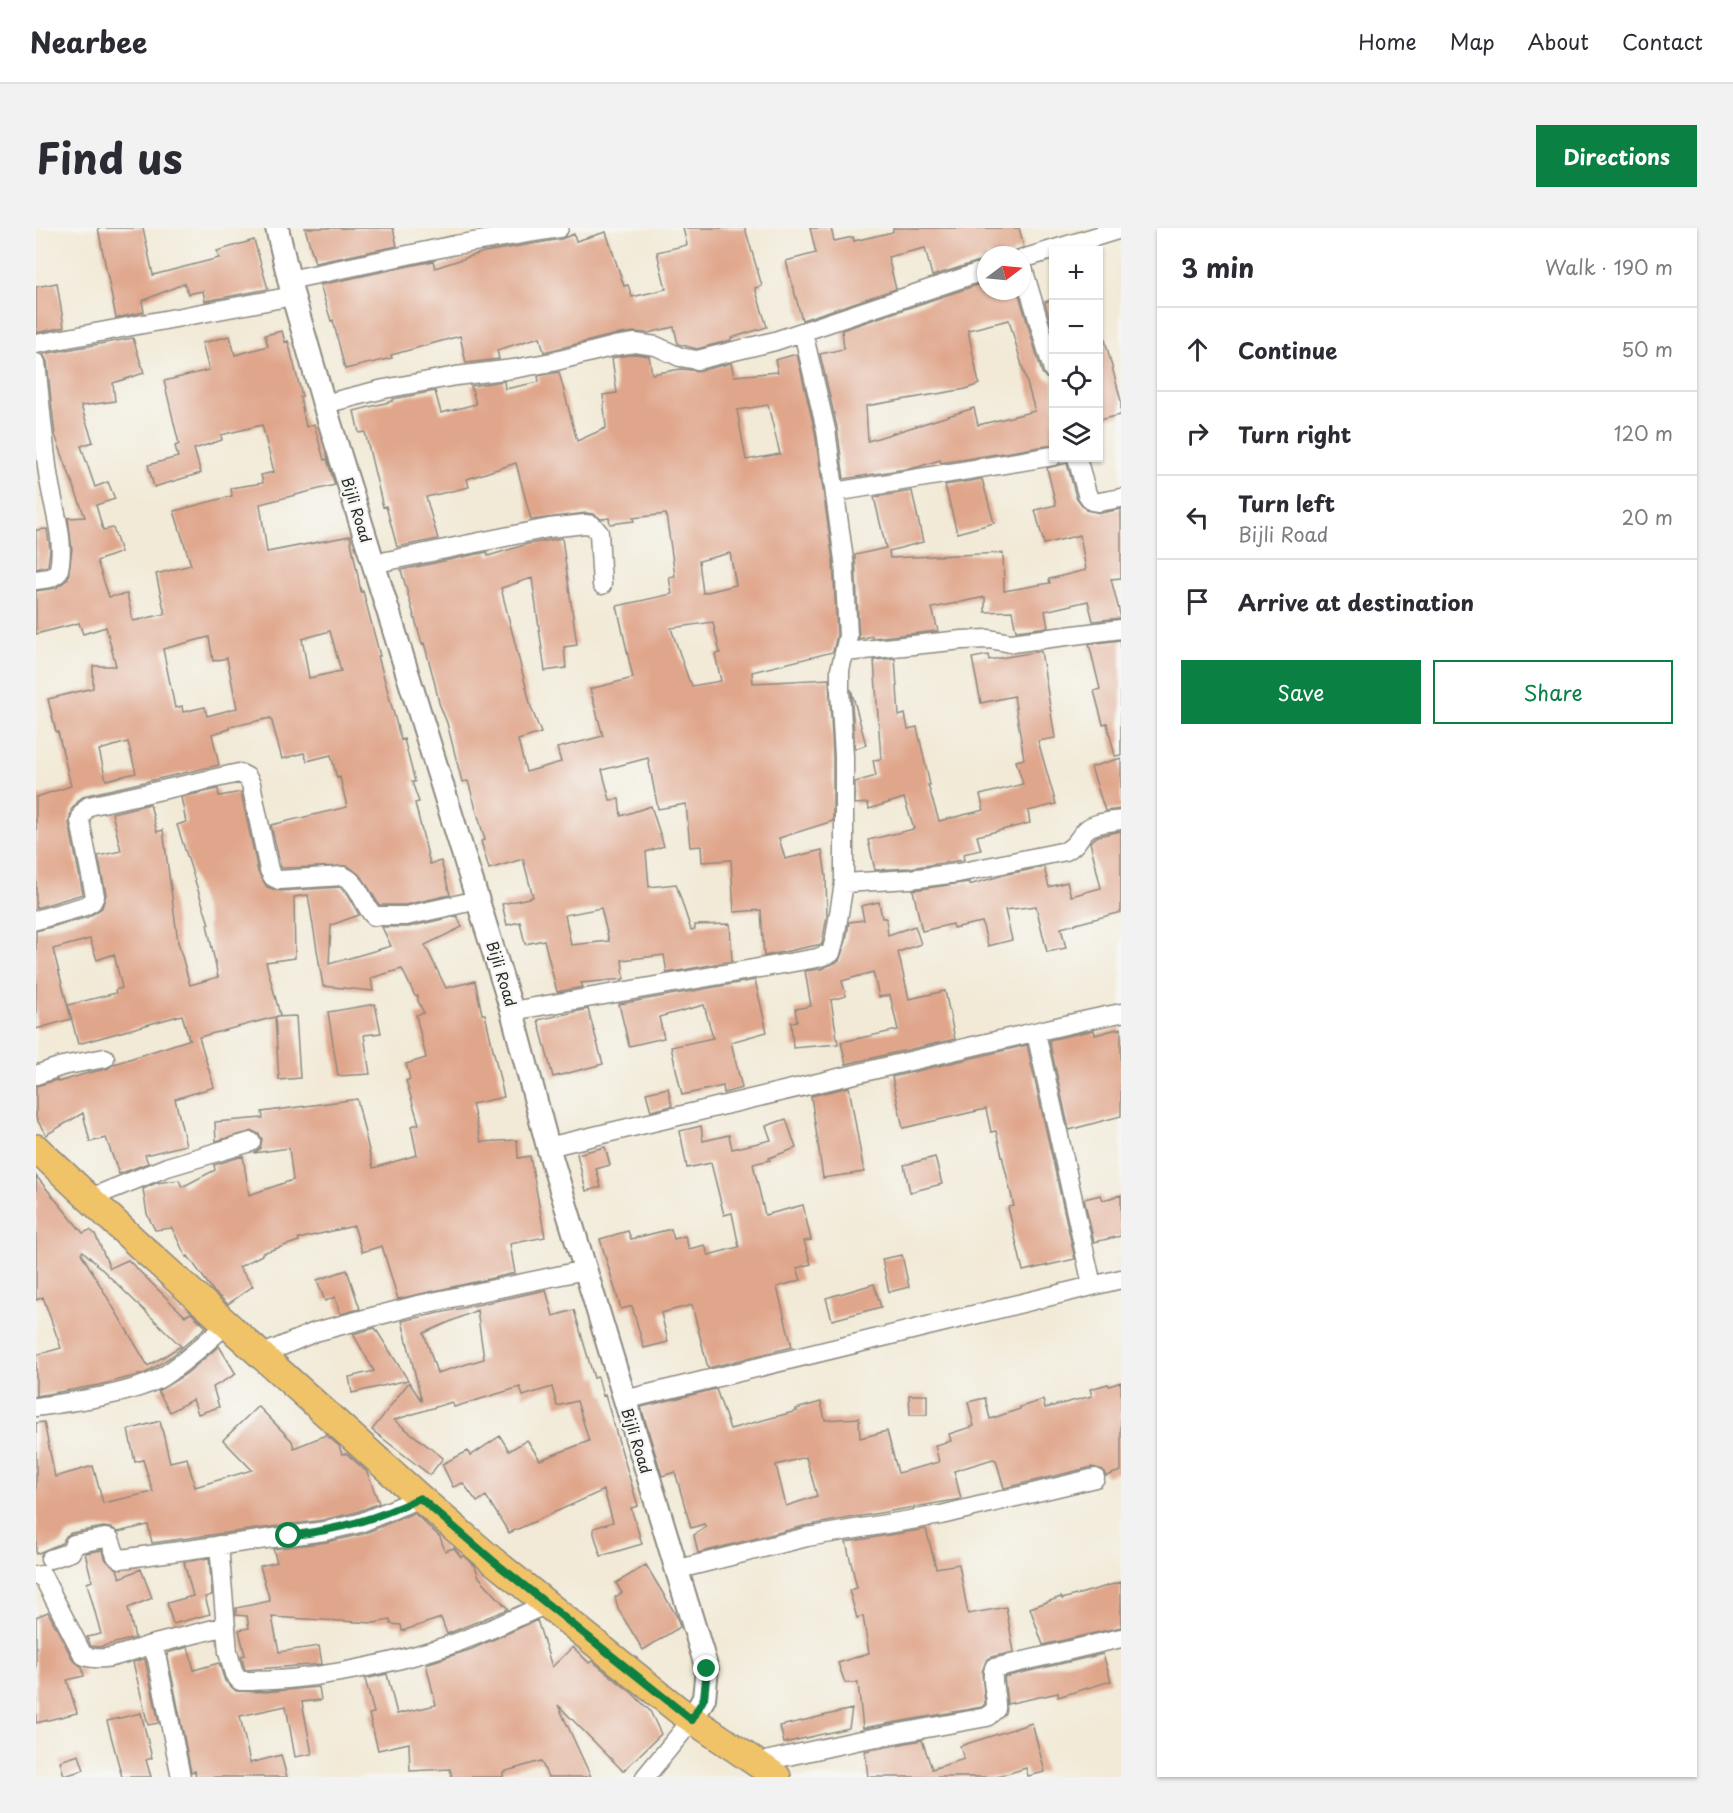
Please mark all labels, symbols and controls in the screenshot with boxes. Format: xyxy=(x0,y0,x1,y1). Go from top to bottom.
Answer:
text: Nearbee xyxy=(30,20,147,63)
text: Home xyxy=(1358,25,1417,57)
text: Map xyxy=(1450,25,1495,57)
text: About xyxy=(1528,25,1589,57)
text: Contact xyxy=(1622,25,1703,57)
text: Find us xyxy=(36,125,183,188)
button: Directions xyxy=(1536,125,1697,187)
north arrow xyxy=(977,246,1031,300)
map controls xyxy=(1049,246,1103,462)
button: + xyxy=(1049,246,1103,300)
text: 3 min xyxy=(1181,248,1254,287)
text: Walk · 190 m xyxy=(1545,252,1673,282)
button: − xyxy=(1049,300,1103,354)
icon: ahead xyxy=(1181,333,1214,366)
text: Continue xyxy=(1238,333,1337,366)
text: 50 m xyxy=(1621,334,1673,364)
button: locate xyxy=(1049,354,1103,408)
button: layers xyxy=(1049,408,1103,462)
icon: right xyxy=(1181,417,1214,450)
text: Turn right xyxy=(1238,417,1351,450)
text: 120 m xyxy=(1614,418,1673,448)
street label: Bijli Road xyxy=(337,474,378,545)
text: Turn left xyxy=(1238,486,1335,519)
icon: left xyxy=(1181,501,1214,534)
text: 20 m xyxy=(1621,502,1673,532)
text: Bijli Road xyxy=(1238,519,1329,549)
icon: arrive xyxy=(1181,585,1214,618)
text: Arrive at destination xyxy=(1238,585,1474,618)
button: Save xyxy=(1181,660,1421,724)
button: Share xyxy=(1433,660,1673,724)
street label: Bijli Road xyxy=(482,938,523,1009)
street label: Bijli Road xyxy=(617,1405,658,1476)
route start xyxy=(275,1522,301,1548)
route end xyxy=(693,1655,719,1681)

